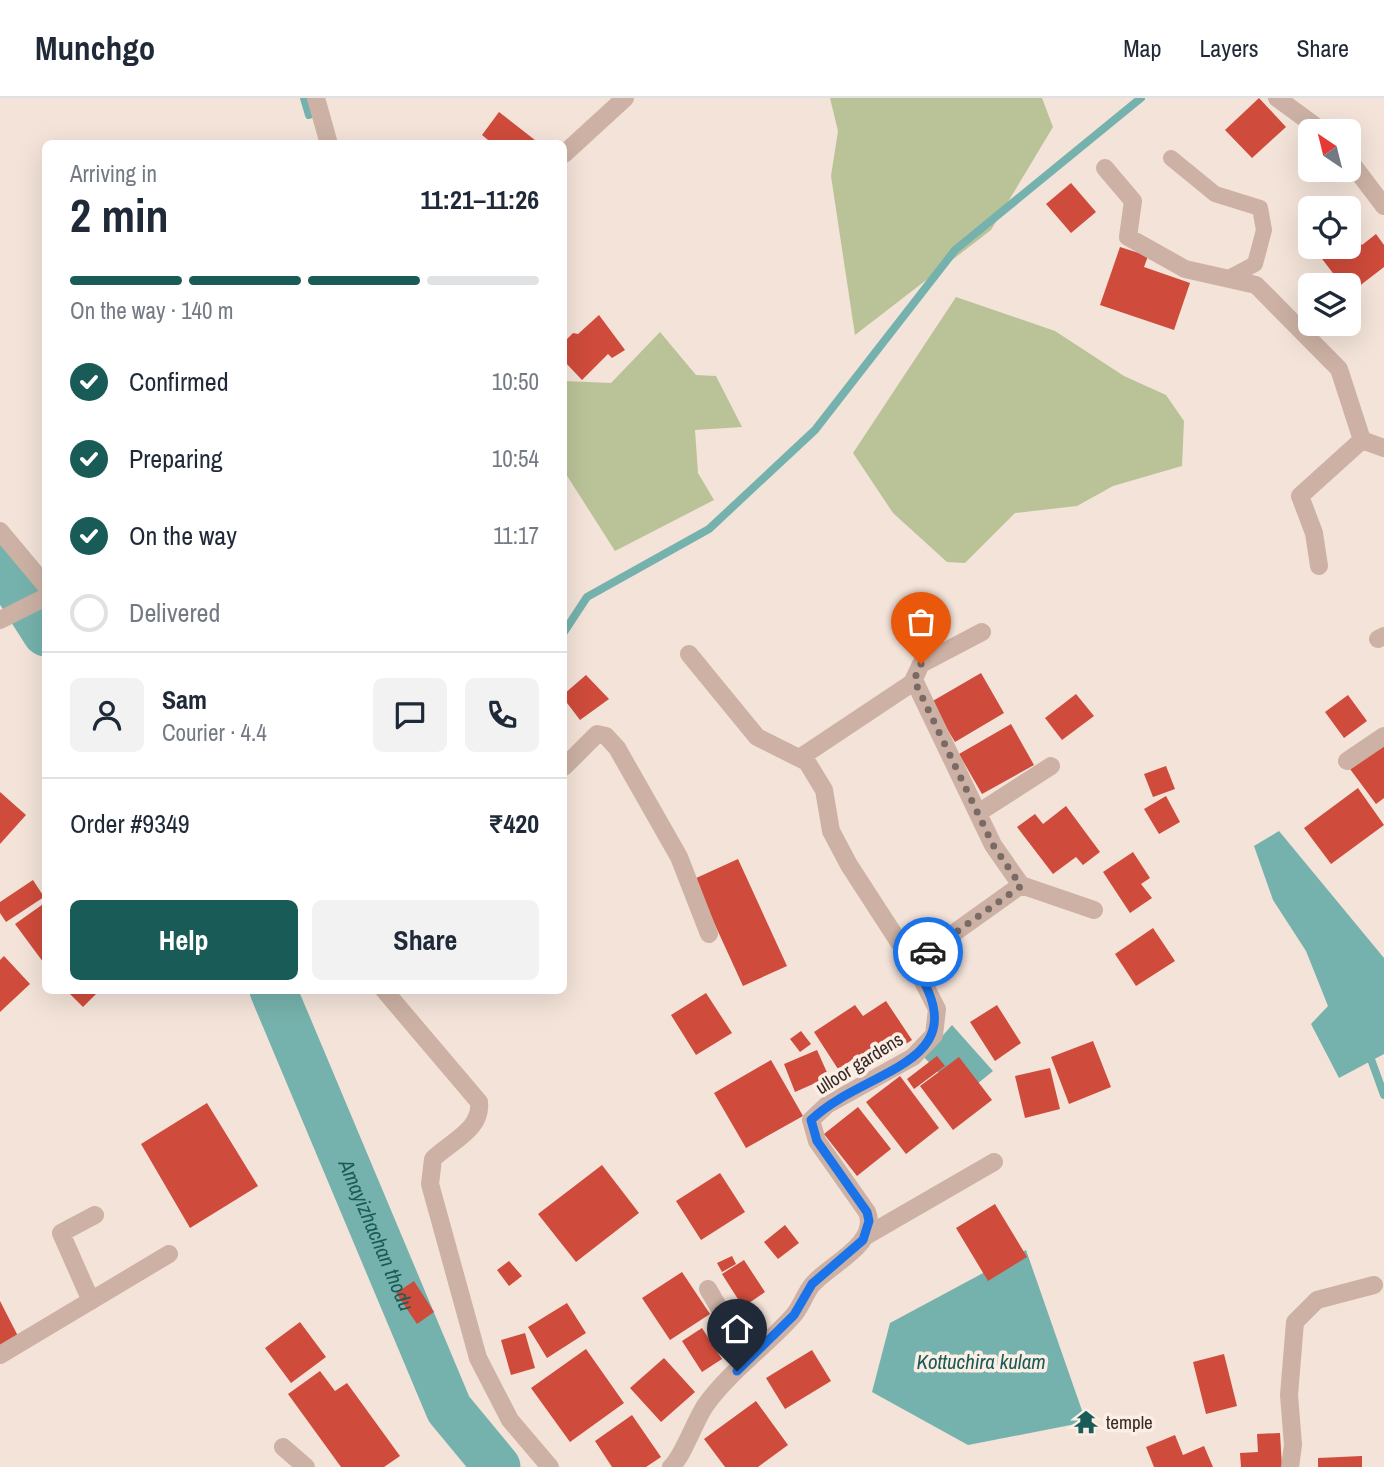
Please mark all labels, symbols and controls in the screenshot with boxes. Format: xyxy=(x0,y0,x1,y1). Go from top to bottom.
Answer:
text: Munchgo xyxy=(35,26,155,70)
text: Map xyxy=(1123,32,1161,64)
text: Layers xyxy=(1199,32,1258,64)
text: Share xyxy=(1296,32,1349,64)
north arrow xyxy=(1298,119,1362,182)
map controls xyxy=(1298,119,1361,336)
text: Arriving in xyxy=(70,158,157,189)
text: 11:21–11:26 xyxy=(420,182,539,217)
text: 2 min xyxy=(70,184,169,246)
button: locate xyxy=(1298,196,1361,259)
button: layers xyxy=(1298,273,1361,336)
text: On the way · 140 m xyxy=(70,295,234,326)
icon: check xyxy=(70,363,108,401)
text: Confirmed xyxy=(129,364,229,399)
text: 10:50 xyxy=(492,366,539,397)
icon: check xyxy=(70,440,108,478)
text: Preparing xyxy=(129,441,223,476)
text: 10:54 xyxy=(492,443,539,474)
icon: check xyxy=(70,517,108,555)
text: On the way xyxy=(129,518,237,553)
text: 11:17 xyxy=(493,520,539,551)
pin xyxy=(891,592,951,664)
text: Delivered xyxy=(129,595,220,630)
icon: bag xyxy=(902,603,940,641)
button: person xyxy=(70,678,144,752)
button: chat xyxy=(373,678,447,752)
button: phone xyxy=(465,678,539,752)
text: Sam xyxy=(162,682,207,717)
text: Courier · 4.4 xyxy=(162,717,267,748)
text: Order #9349 xyxy=(70,806,190,841)
text: ₹420 xyxy=(488,806,539,841)
button: Help xyxy=(70,900,298,980)
button: Share xyxy=(312,900,539,980)
courier xyxy=(893,917,963,987)
icon: car xyxy=(909,933,947,971)
street label: ulloor gardens xyxy=(810,1026,908,1100)
water label: Amayizhachan thodu xyxy=(331,1154,421,1316)
pin xyxy=(707,1299,767,1371)
icon: home xyxy=(718,1310,756,1348)
water label: Kottuchira kulam xyxy=(916,1347,1046,1376)
temple icon: temple xyxy=(1072,1408,1100,1436)
place label: temple xyxy=(1106,1409,1153,1435)

